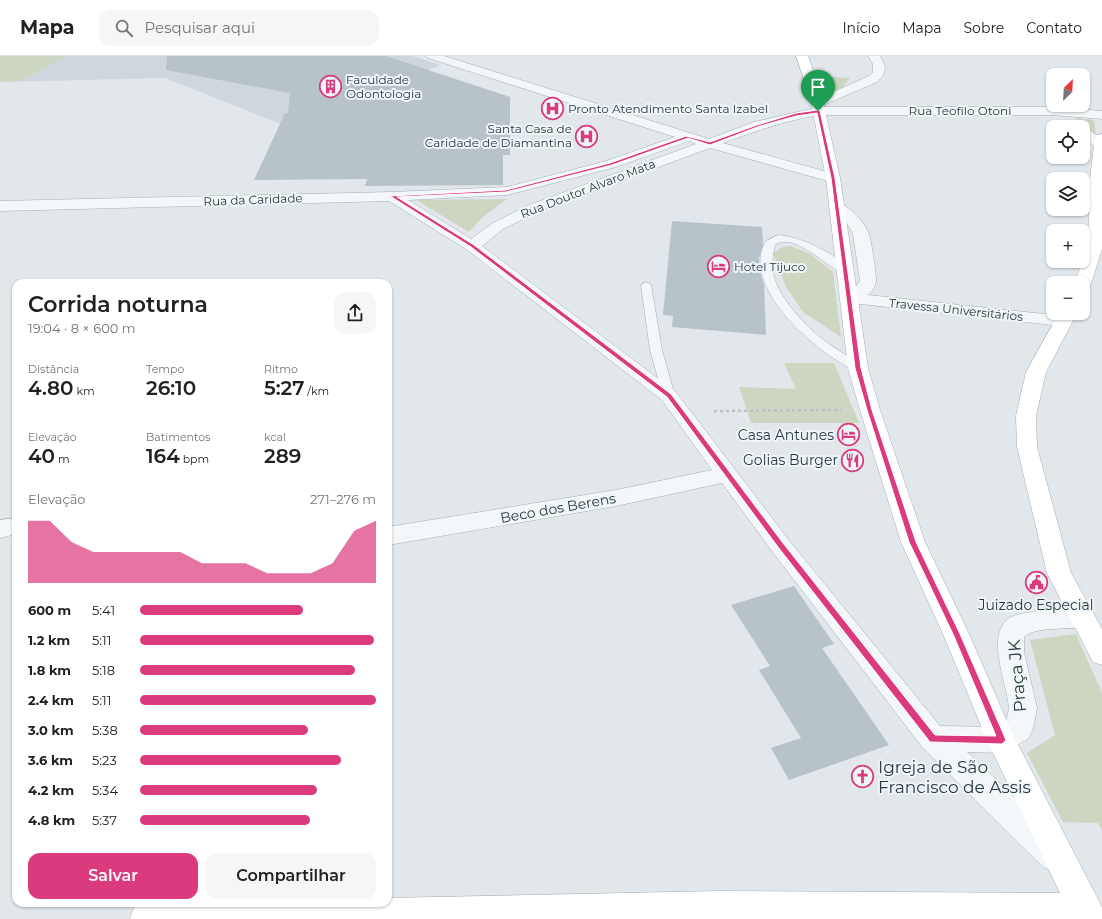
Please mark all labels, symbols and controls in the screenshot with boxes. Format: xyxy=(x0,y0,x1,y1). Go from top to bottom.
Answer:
search box xyxy=(99,10,379,46)
text: Mapa xyxy=(20,16,75,39)
icon: search xyxy=(113,17,135,39)
text: Pesquisar aqui xyxy=(145,18,255,37)
text: Início xyxy=(842,19,880,37)
text: Mapa xyxy=(902,19,942,37)
text: Sobre xyxy=(964,19,1004,37)
text: Contato xyxy=(1026,19,1082,37)
north arrow xyxy=(1046,68,1090,112)
map controls xyxy=(1046,68,1090,320)
pin xyxy=(801,70,835,111)
place label: Faculdade Odontologia xyxy=(346,72,421,101)
building icon: Faculdade Odontologia xyxy=(318,74,344,100)
icon: arrive xyxy=(807,76,829,98)
hospital icon: Pronto Atendimento Santa Izabel xyxy=(540,96,566,122)
place label: Pronto Atendimento Santa Izabel xyxy=(568,101,768,116)
street label: Rua Teofilo Otoni xyxy=(909,103,1011,118)
button: locate xyxy=(1046,120,1090,164)
place label: Santa Casa de Caridade de Diamantina xyxy=(425,121,572,150)
hospital icon: Santa Casa de Caridade de Diamantina xyxy=(574,123,600,149)
street label: Rua Doutor Alvaro Mata xyxy=(518,156,657,221)
button: layers xyxy=(1046,172,1090,216)
street label: Rua da Caridade xyxy=(203,190,303,209)
button: + xyxy=(1046,224,1090,268)
hotel icon: Hotel Tijuco xyxy=(705,254,731,280)
place label: Hotel Tijuco xyxy=(734,259,805,274)
button: − xyxy=(1046,276,1090,320)
text: Corrida noturna xyxy=(28,291,208,318)
button: share xyxy=(334,292,376,334)
street label: Travessa Universitários xyxy=(888,295,1024,324)
text: 19:04 · 8 × 600 m xyxy=(28,320,136,336)
text: Distância xyxy=(28,362,79,376)
text: Tempo xyxy=(146,362,184,376)
text: Ritmo xyxy=(264,362,298,376)
text: 4.80 xyxy=(28,376,74,400)
text: 26:10 xyxy=(146,376,196,400)
text: 5:27 xyxy=(264,376,304,400)
text: km xyxy=(74,384,95,398)
text: /km xyxy=(304,384,329,398)
hotel icon: Casa Antunes xyxy=(836,422,862,448)
place label: Casa Antunes xyxy=(738,426,834,444)
text: Elevação xyxy=(28,430,77,444)
text: Batimentos xyxy=(146,430,210,444)
text: kcal xyxy=(264,430,286,444)
text: 40 xyxy=(28,444,55,468)
text: 164 xyxy=(146,444,180,468)
text: 289 xyxy=(264,444,301,468)
restaurant icon: Golias Burger xyxy=(840,447,866,473)
place label: Golias Burger xyxy=(743,451,838,469)
text: m xyxy=(55,452,70,466)
text: bpm xyxy=(180,452,209,466)
street label: Beco dos Berens xyxy=(499,489,617,527)
text: Elevação xyxy=(28,491,86,507)
text: 271–276 m xyxy=(310,491,376,507)
public building icon: Juizado Especial xyxy=(1023,570,1049,596)
place label: Juizado Especial xyxy=(977,596,1094,614)
text: 600 m xyxy=(28,602,71,618)
text: 5:41 xyxy=(92,602,115,618)
text: 1.2 km xyxy=(28,632,70,648)
text: 5:11 xyxy=(92,632,112,648)
street label: Praça JK xyxy=(1004,639,1030,713)
text: 1.8 km xyxy=(28,662,71,678)
text: 5:18 xyxy=(92,662,115,678)
text: 2.4 km xyxy=(28,692,74,708)
text: 5:11 xyxy=(92,692,112,708)
text: 3.0 km xyxy=(28,722,74,738)
text: 5:38 xyxy=(92,722,118,738)
text: 3.6 km xyxy=(28,752,73,768)
text: 5:23 xyxy=(92,752,117,768)
place label: Igreja de São Francisco de Assis xyxy=(878,757,1031,797)
church icon: Igreja de São Francisco de Assis xyxy=(849,764,875,790)
text: 4.2 km xyxy=(28,782,74,798)
text: 5:34 xyxy=(92,782,118,798)
text: 4.8 km xyxy=(28,812,75,828)
text: 5:37 xyxy=(92,812,117,828)
button: Salvar xyxy=(28,853,198,899)
button: Compartilhar xyxy=(206,853,376,899)

